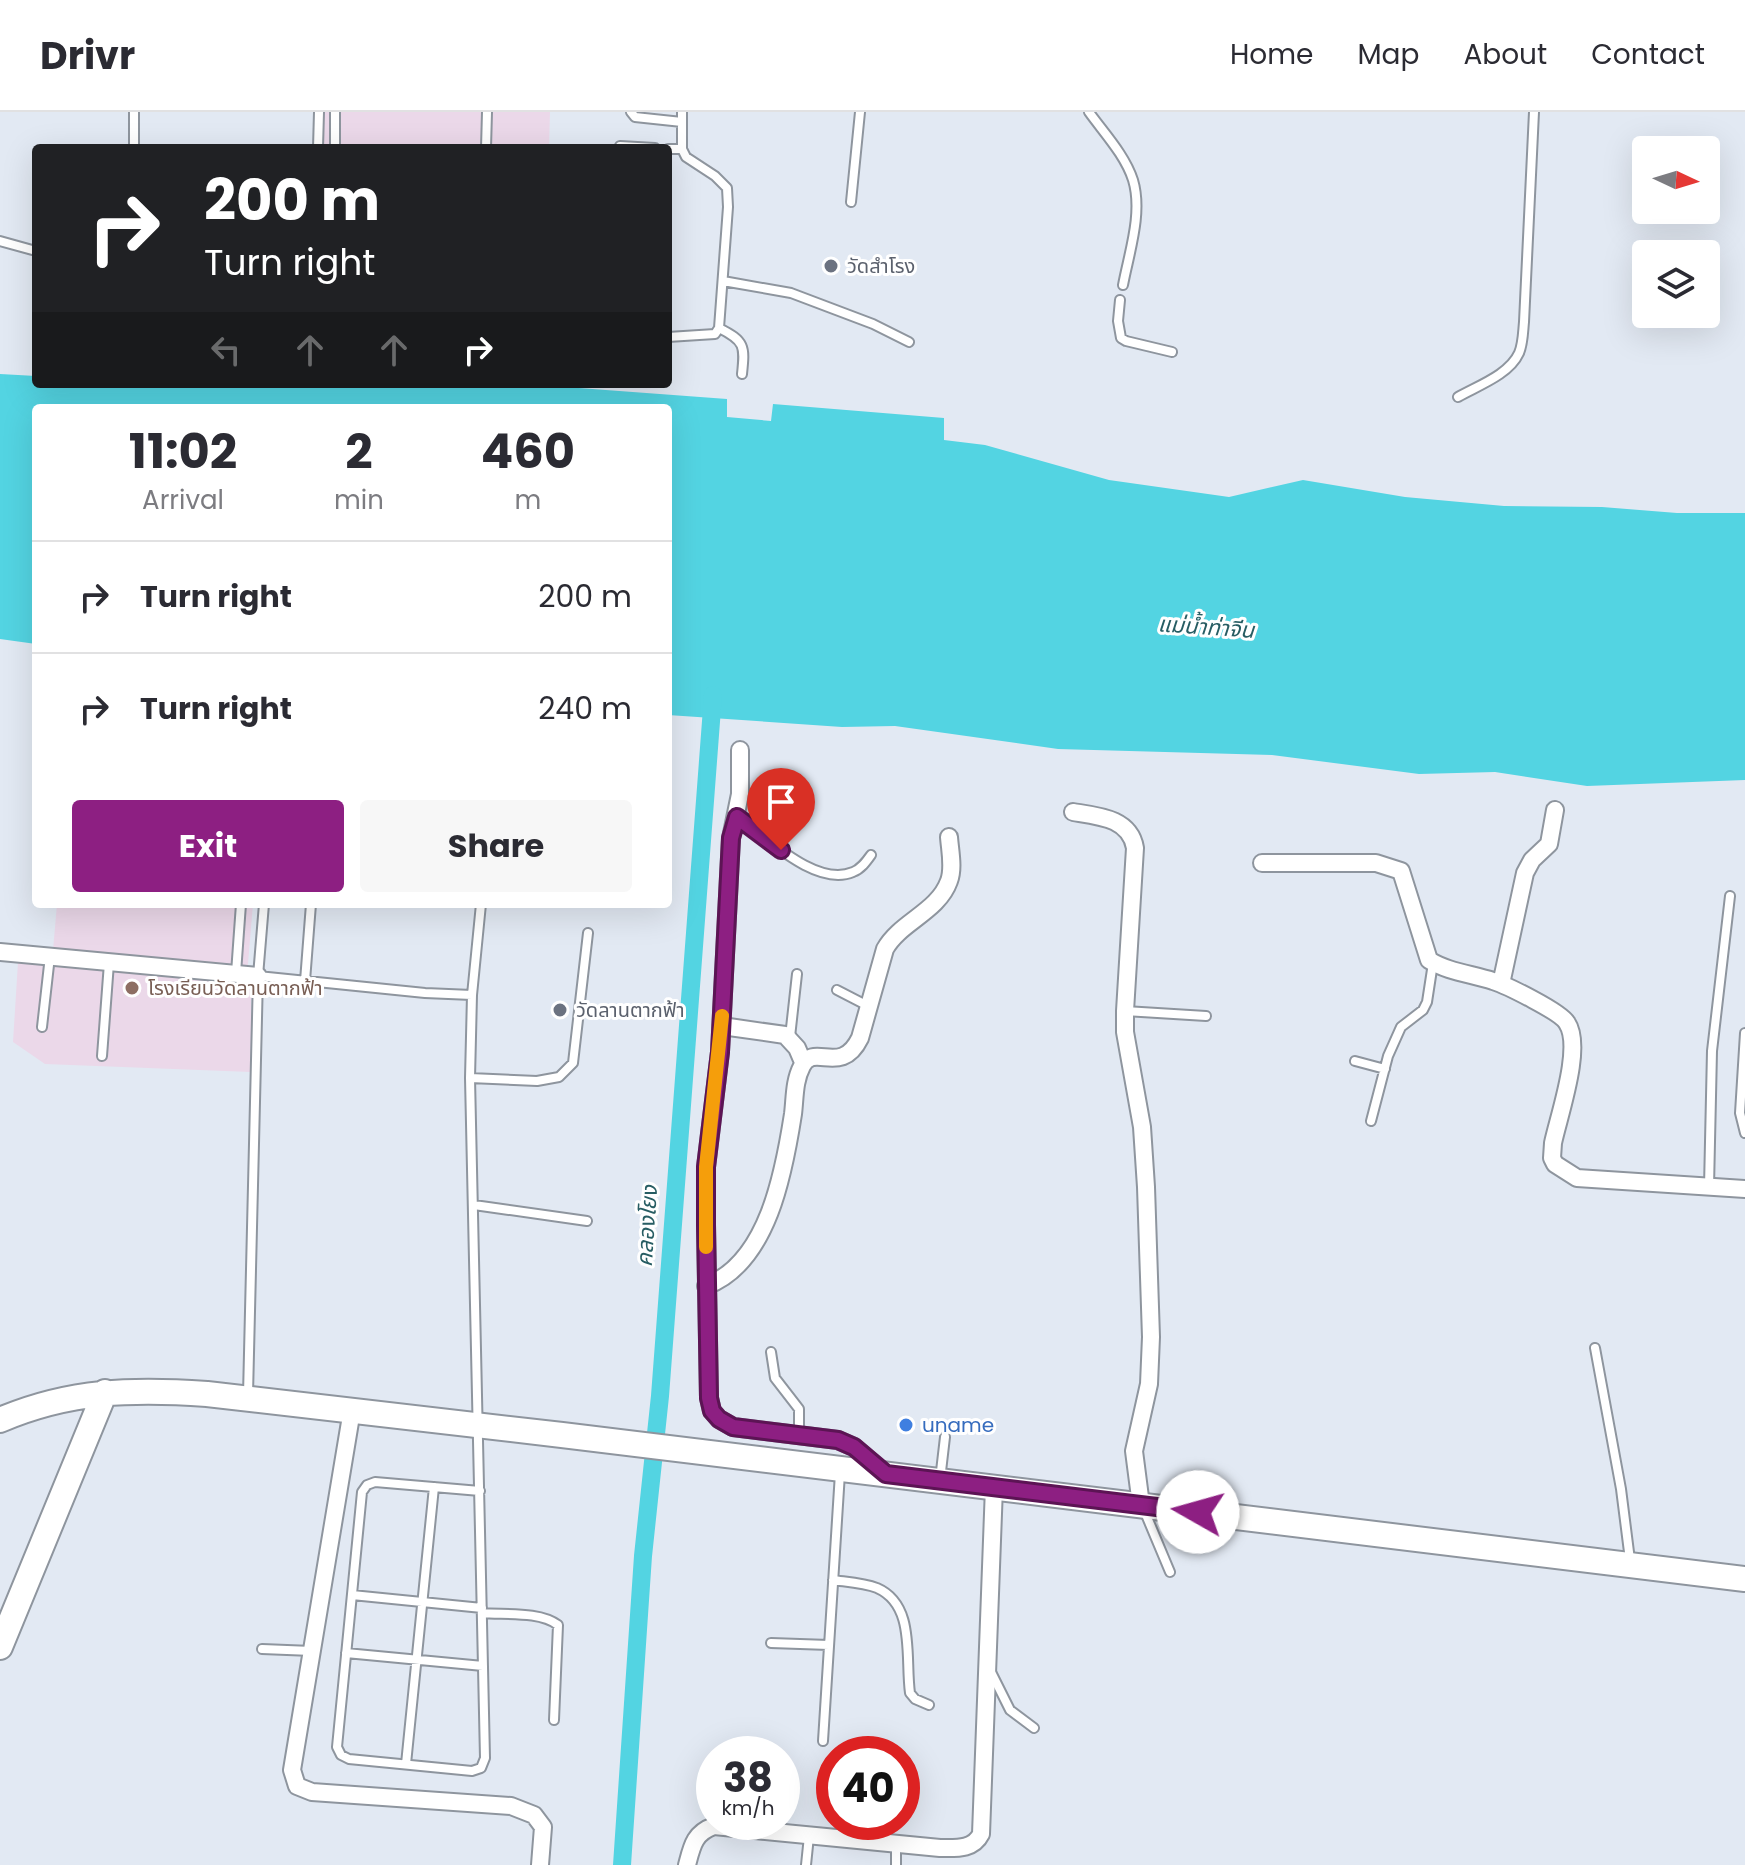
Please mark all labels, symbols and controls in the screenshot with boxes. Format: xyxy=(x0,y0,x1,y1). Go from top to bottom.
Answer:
text: Drivr xyxy=(40,29,135,82)
text: Home xyxy=(1230,35,1313,74)
text: Map xyxy=(1357,35,1419,74)
text: About xyxy=(1463,35,1547,74)
text: Contact xyxy=(1591,35,1705,74)
north arrow xyxy=(1632,136,1720,224)
map controls xyxy=(1632,136,1720,328)
text: 200 m xyxy=(204,161,380,240)
icon: right xyxy=(72,176,176,280)
text: Turn right xyxy=(204,237,375,288)
button: layers xyxy=(1632,240,1720,328)
place label: วัดสำโรง xyxy=(847,252,915,280)
marker: วัดสำโรง xyxy=(822,257,840,275)
icon: left xyxy=(204,328,248,372)
icon: ahead xyxy=(288,328,332,372)
icon: ahead xyxy=(372,328,416,372)
icon: right xyxy=(456,328,500,372)
text: 11:02 xyxy=(129,418,237,485)
text: 2 xyxy=(345,418,373,485)
text: 460 xyxy=(481,418,575,485)
text: Arrival xyxy=(142,482,224,518)
text: min xyxy=(334,482,384,518)
text: m xyxy=(515,482,541,518)
icon: right xyxy=(72,575,116,619)
text: Turn right xyxy=(140,575,292,618)
text: 200 m xyxy=(538,575,632,618)
water label: แม่น้ำท่าจีน xyxy=(1157,608,1256,646)
icon: right xyxy=(72,687,116,731)
text: Turn right xyxy=(140,687,292,730)
text: 240 m xyxy=(538,687,632,730)
pin xyxy=(747,768,815,850)
icon: arrive xyxy=(759,780,803,824)
button: Exit xyxy=(72,800,344,892)
button: Share xyxy=(360,800,632,892)
place label: โรงเรียนวัดลานตากฟ้า xyxy=(148,974,323,1002)
marker: โรงเรียนวัดลานตากฟ้า xyxy=(123,979,141,997)
place label: วัดลานตากฟ้า xyxy=(576,996,685,1024)
marker: วัดลานตากฟ้า xyxy=(551,1001,569,1019)
water label: คลองโยง xyxy=(629,1183,665,1268)
place label: uname xyxy=(922,1411,994,1439)
marker: uname xyxy=(897,1416,915,1434)
position arrow xyxy=(1156,1470,1240,1554)
speed limit sign: 40 xyxy=(816,1736,920,1840)
text: 38 xyxy=(723,1750,773,1806)
text: km/h xyxy=(721,1794,775,1822)

